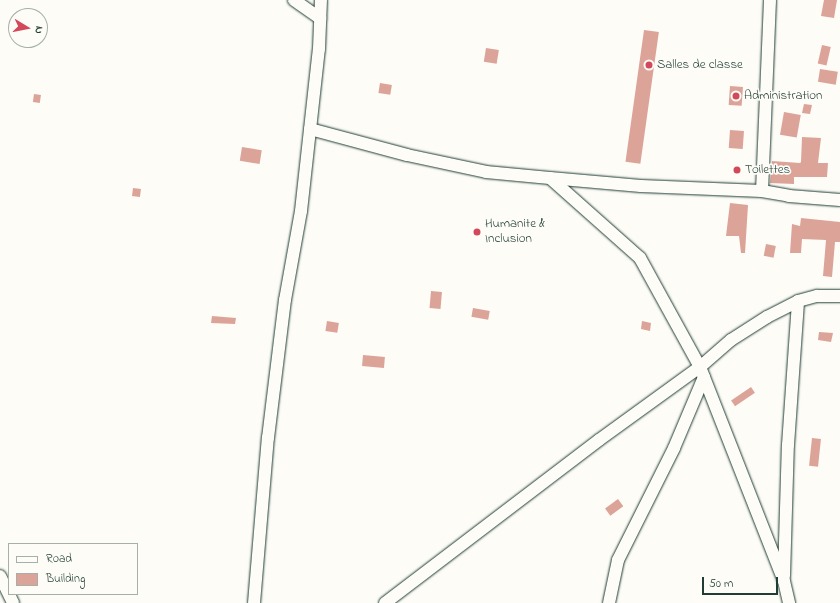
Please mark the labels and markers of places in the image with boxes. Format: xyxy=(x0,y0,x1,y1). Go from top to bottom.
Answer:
place label: Salles de classe xyxy=(657,57,743,73)
marker: Salles de classe xyxy=(644,60,654,70)
place label: Administration xyxy=(744,88,822,104)
marker: Administration xyxy=(731,91,741,101)
place label: Toilettes xyxy=(745,162,790,178)
marker: Toilettes xyxy=(732,165,742,175)
place label: Humanite & Inclusion xyxy=(485,217,545,248)
marker: Humanite & Inclusion xyxy=(472,227,482,237)

